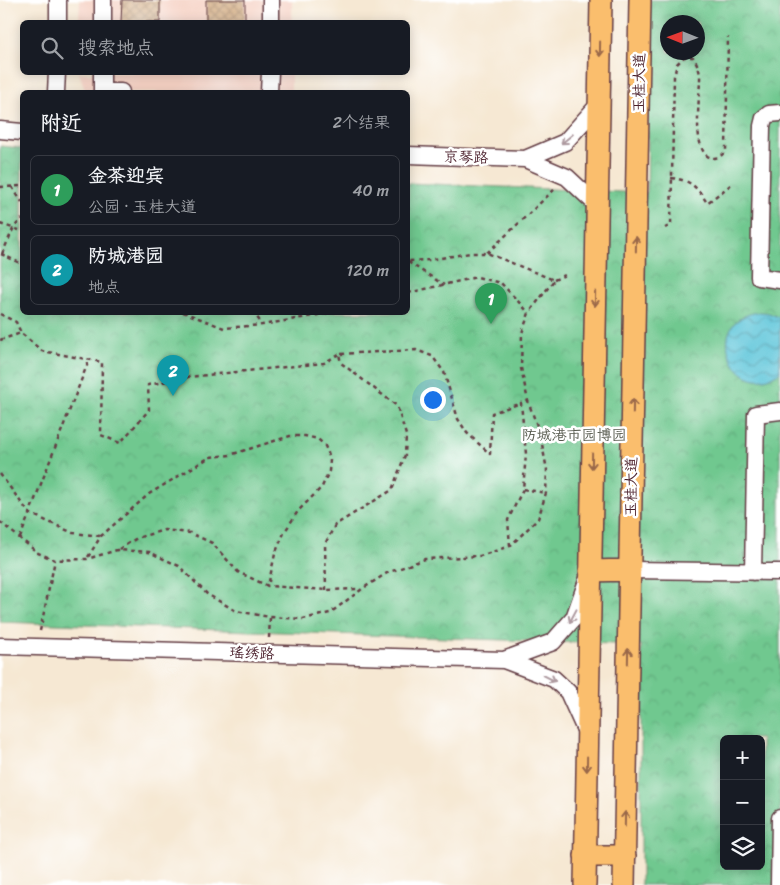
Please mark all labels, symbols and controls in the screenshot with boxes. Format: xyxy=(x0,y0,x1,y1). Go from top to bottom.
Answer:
north arrow xyxy=(660,15,705,60)
search box xyxy=(20,20,410,75)
text: 搜索地点 xyxy=(78,31,154,64)
icon: search xyxy=(38,34,66,62)
one-way arrow xyxy=(595,40,605,56)
street label: 玉桂大道 xyxy=(625,53,653,113)
text: 附近 xyxy=(40,104,82,142)
text: 2个结果 xyxy=(333,108,390,137)
one-way arrow xyxy=(561,133,574,144)
street label: 京琴路 xyxy=(443,143,489,171)
text: 金茶迎宾 xyxy=(88,159,164,192)
text: 1 xyxy=(54,176,60,205)
text: 40 m xyxy=(352,176,389,205)
text: 公园 · 玉桂大道 xyxy=(88,192,197,221)
one-way arrow xyxy=(631,236,641,252)
text: 防城港园 xyxy=(88,239,164,272)
text: 2 xyxy=(52,256,62,285)
text: 120 m xyxy=(346,256,389,285)
text: 地点 xyxy=(88,272,120,301)
pin: 1 xyxy=(475,283,507,324)
one-way arrow xyxy=(590,290,600,306)
pin: 2 xyxy=(157,355,189,396)
your location xyxy=(420,387,446,413)
one-way arrow xyxy=(628,399,638,415)
park label: 防城港市园博园 xyxy=(521,422,627,448)
one-way arrow xyxy=(587,452,597,469)
street label: 玉桂大道 xyxy=(617,457,645,517)
one-way arrow xyxy=(568,609,578,624)
street label: 瑶绣路 xyxy=(229,639,275,667)
one-way arrow xyxy=(624,649,633,665)
one-way arrow xyxy=(542,673,557,683)
map controls xyxy=(720,735,765,870)
button: + xyxy=(720,735,765,780)
one-way arrow xyxy=(582,755,592,771)
button: − xyxy=(720,780,765,825)
one-way arrow xyxy=(620,811,630,828)
button: layers xyxy=(720,825,765,870)

